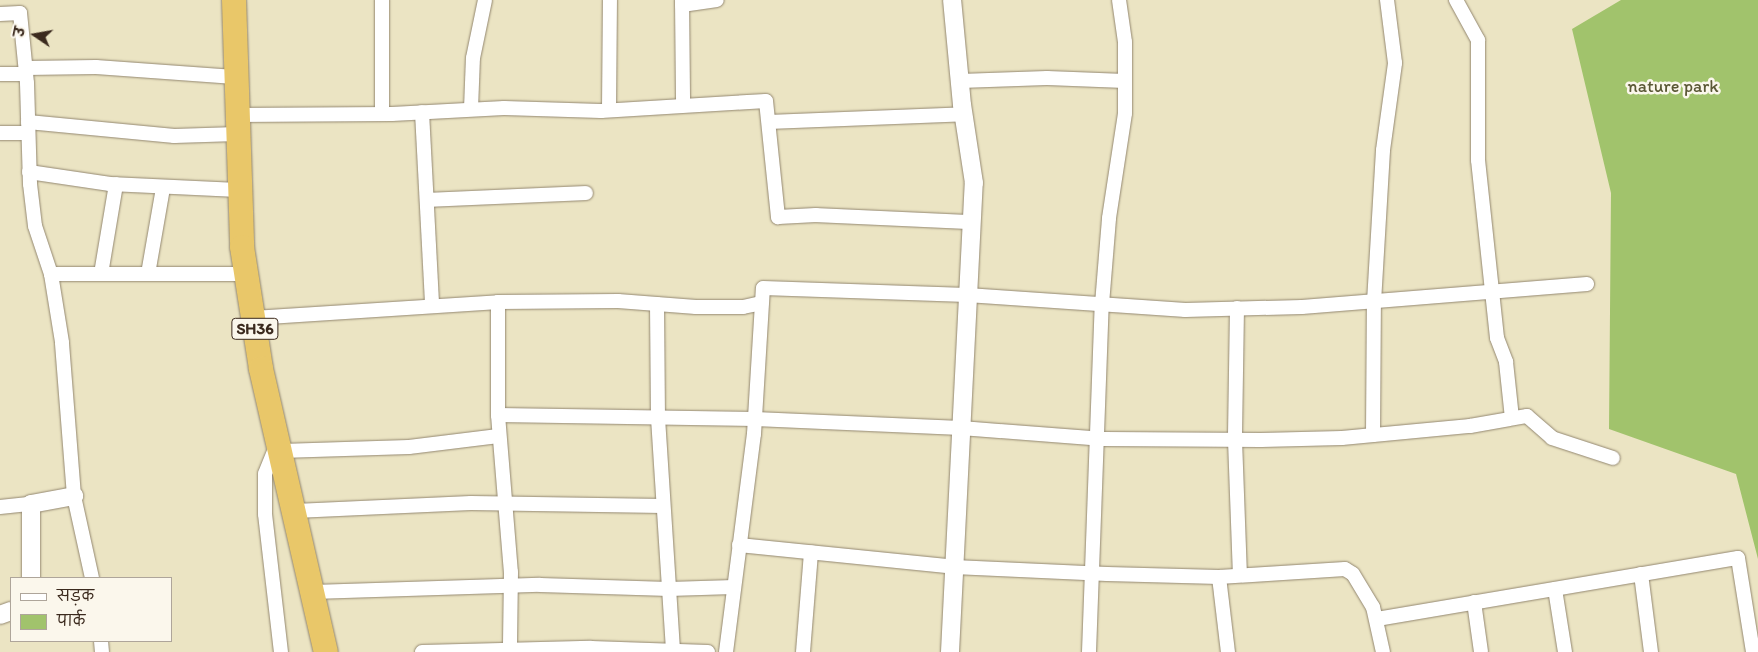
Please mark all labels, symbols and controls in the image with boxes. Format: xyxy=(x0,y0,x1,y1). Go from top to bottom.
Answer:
north arrow xyxy=(10,10,60,60)
text: उ xyxy=(11,25,29,38)
park label: nature park xyxy=(1628,75,1718,97)
road number: SH36 xyxy=(231,316,279,342)
legend xyxy=(10,577,172,642)
text: सड़क xyxy=(57,587,94,605)
text: पार्क xyxy=(57,612,85,630)

